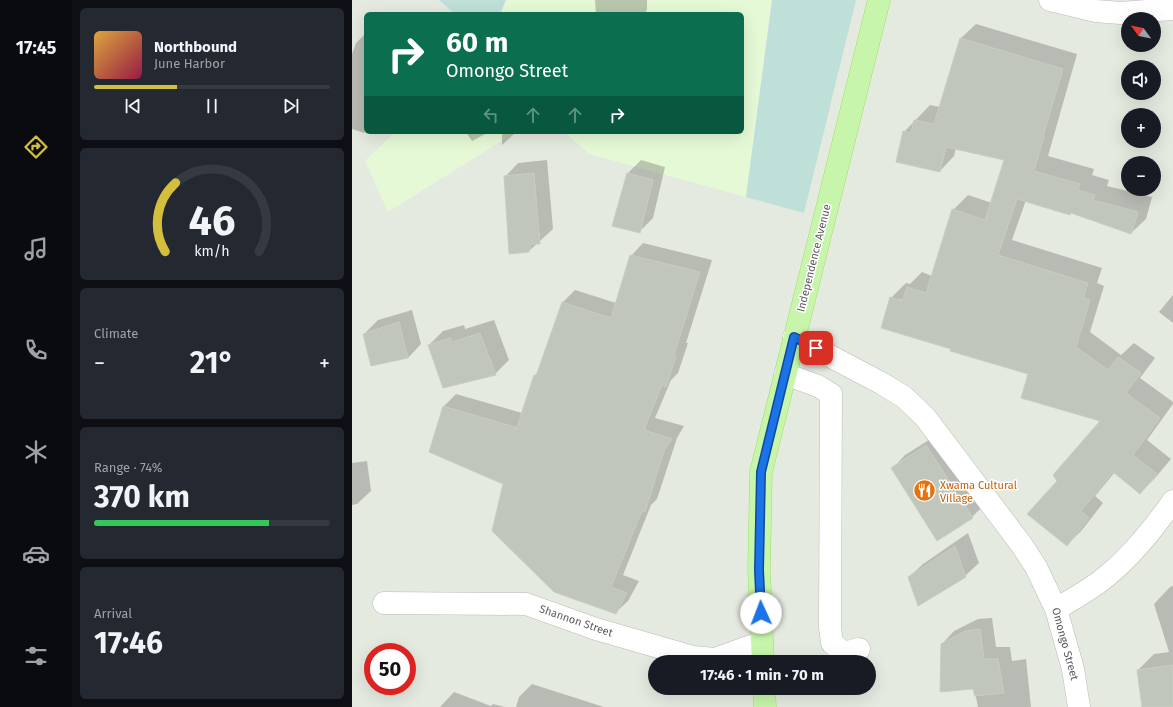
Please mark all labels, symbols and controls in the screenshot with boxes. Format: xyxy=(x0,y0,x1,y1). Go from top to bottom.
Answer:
north arrow xyxy=(1121,12,1161,52)
map controls xyxy=(1121,12,1161,196)
text: 60 m xyxy=(446,26,508,59)
icon: right xyxy=(380,28,432,80)
text: 17:45 xyxy=(16,37,56,59)
text: Northbound xyxy=(154,38,237,56)
text: June Harbor xyxy=(154,56,225,71)
text: Omongo Street xyxy=(446,60,568,82)
button: sound xyxy=(1121,60,1161,100)
icon: previous xyxy=(122,95,144,117)
icon: pause xyxy=(201,95,223,117)
icon: next xyxy=(280,95,302,117)
icon: left xyxy=(480,104,502,126)
icon: ahead xyxy=(522,104,544,126)
icon: ahead xyxy=(564,104,586,126)
icon: right xyxy=(606,104,628,126)
button: + xyxy=(1121,108,1161,148)
icon: directions xyxy=(22,133,50,161)
button: − xyxy=(1121,156,1161,196)
text: 46 xyxy=(189,195,235,245)
street label: Independence Avenue xyxy=(794,203,834,313)
icon: music xyxy=(22,235,50,263)
text: km/h xyxy=(194,242,230,259)
text: Climate xyxy=(94,326,138,341)
pin xyxy=(799,331,833,365)
icon: phone xyxy=(22,336,50,364)
icon: arrive xyxy=(805,337,827,359)
text: 21° xyxy=(190,345,234,381)
text: − xyxy=(94,350,105,377)
text: + xyxy=(319,350,330,377)
icon: climate xyxy=(22,438,50,466)
text: Range · 74% xyxy=(94,460,162,475)
restaurant icon: Xwama Cultural Village xyxy=(911,478,937,504)
text: 370 km xyxy=(94,479,190,515)
place label: Xwama Cultural Village xyxy=(940,479,1017,505)
icon: car xyxy=(22,540,50,568)
position arrow xyxy=(740,592,782,634)
street label: Shannon Street xyxy=(538,602,615,640)
text: Arrival xyxy=(94,606,132,621)
street label: Omongo Street xyxy=(1049,606,1081,682)
text: 17:46 xyxy=(94,625,163,661)
icon: filters xyxy=(22,642,50,670)
speed limit sign: 50 xyxy=(364,643,416,695)
text: 17:46 · 1 min · 70 m xyxy=(700,666,824,684)

